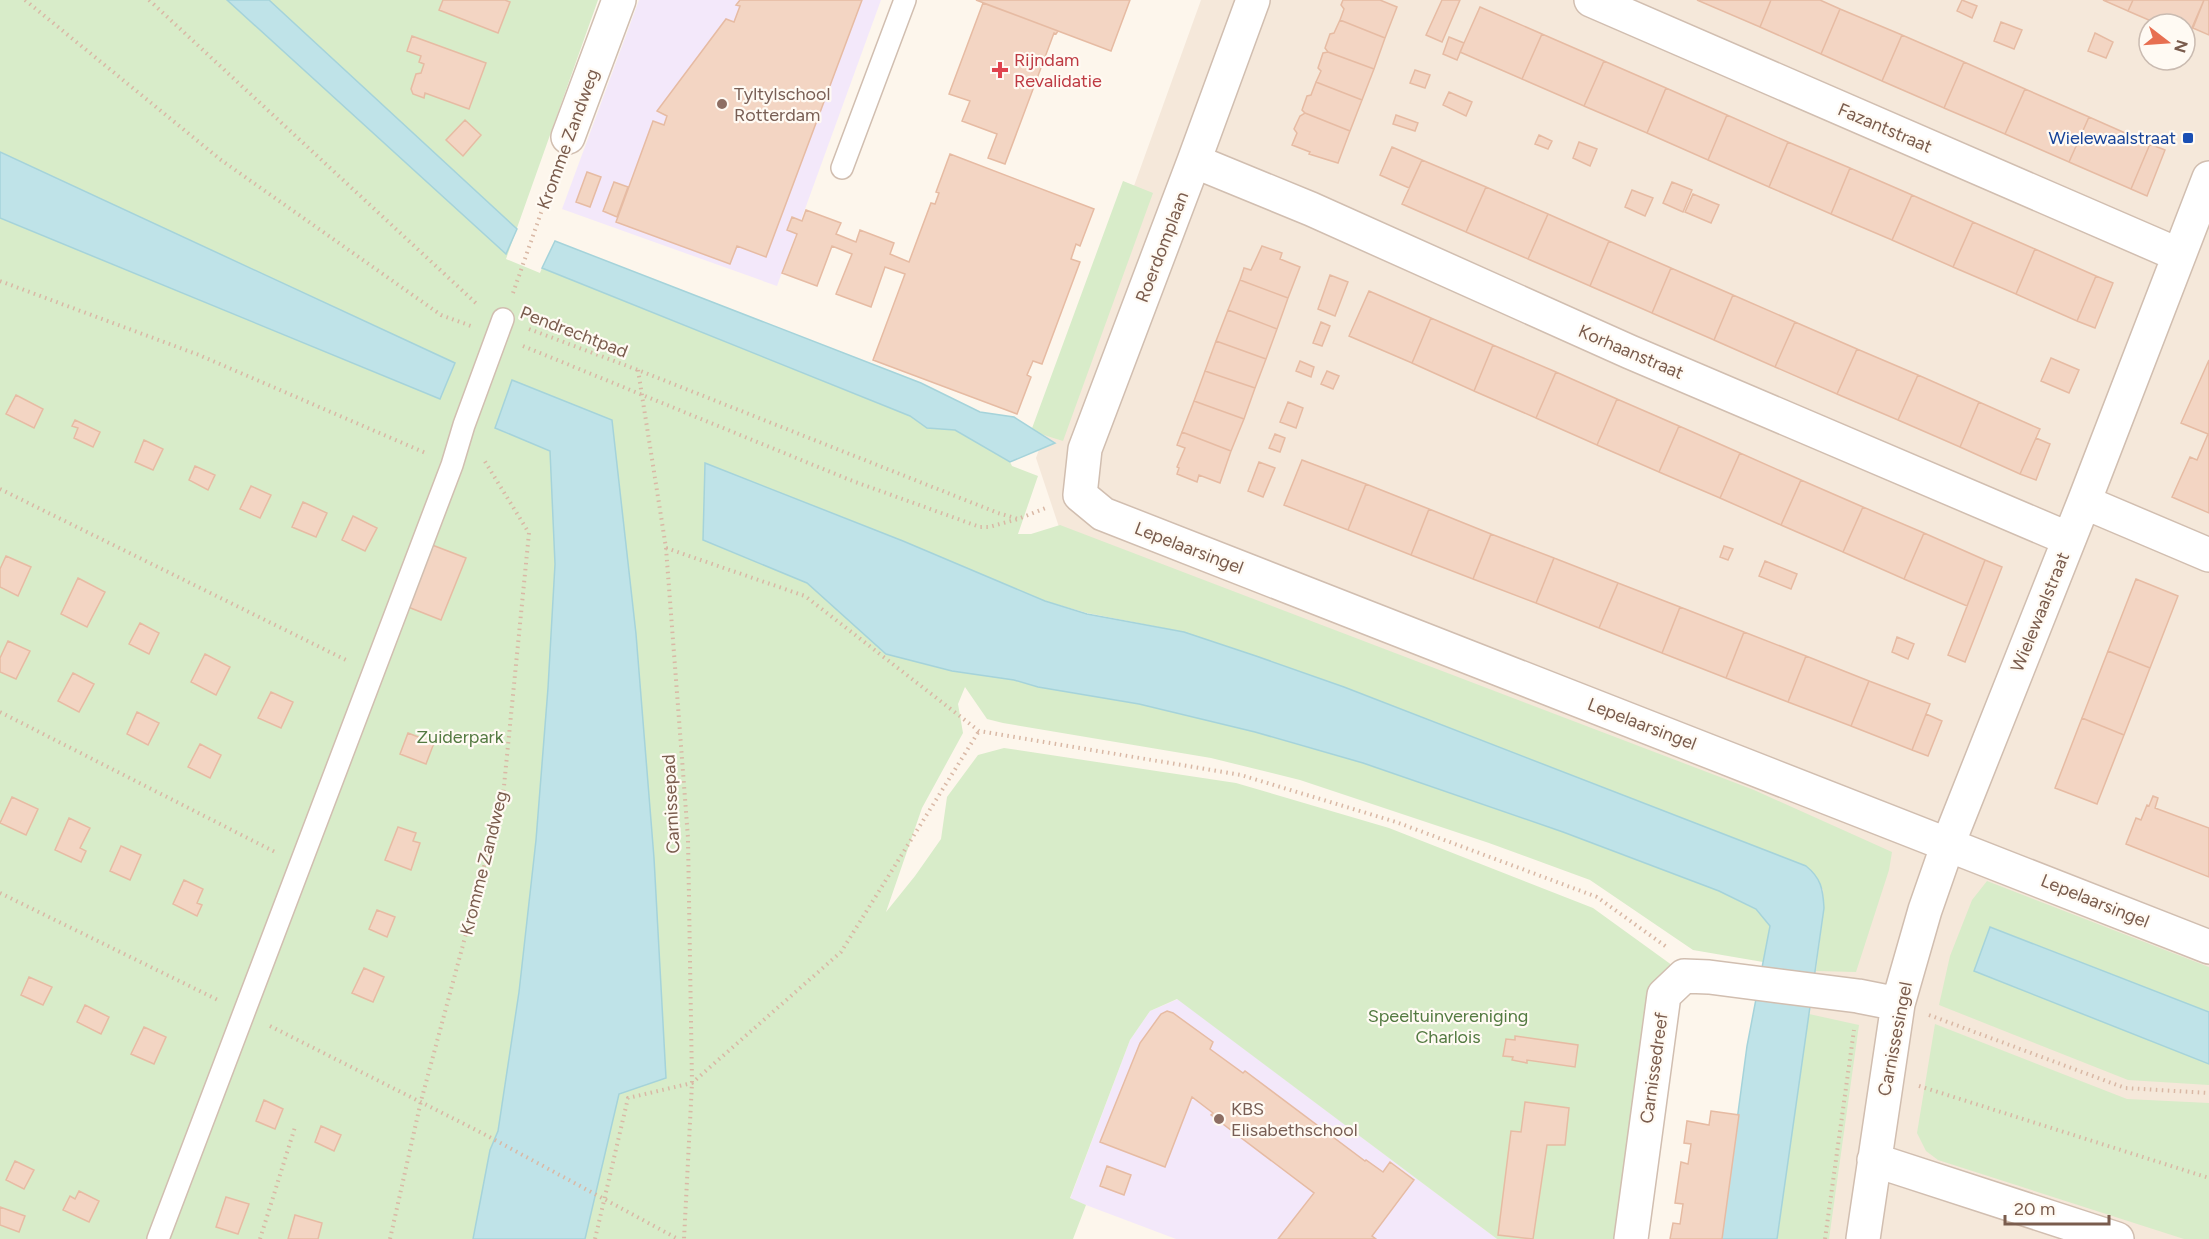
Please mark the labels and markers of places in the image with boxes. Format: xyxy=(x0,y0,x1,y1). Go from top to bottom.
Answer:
place label: Rijndam Revalidatie xyxy=(1014,49,1102,92)
marker: Rijndam Revalidatie xyxy=(991,61,1009,79)
place label: Tyltylschool Rotterdam xyxy=(734,83,830,126)
marker: Tyltylschool Rotterdam xyxy=(715,97,729,111)
place label: Wielewaalstraat xyxy=(2049,127,2176,149)
marker: Wielewaalstraat xyxy=(2181,131,2195,145)
place label: KBS Elisabethschool xyxy=(1231,1098,1358,1141)
marker: KBS Elisabethschool xyxy=(1212,1112,1226,1126)

